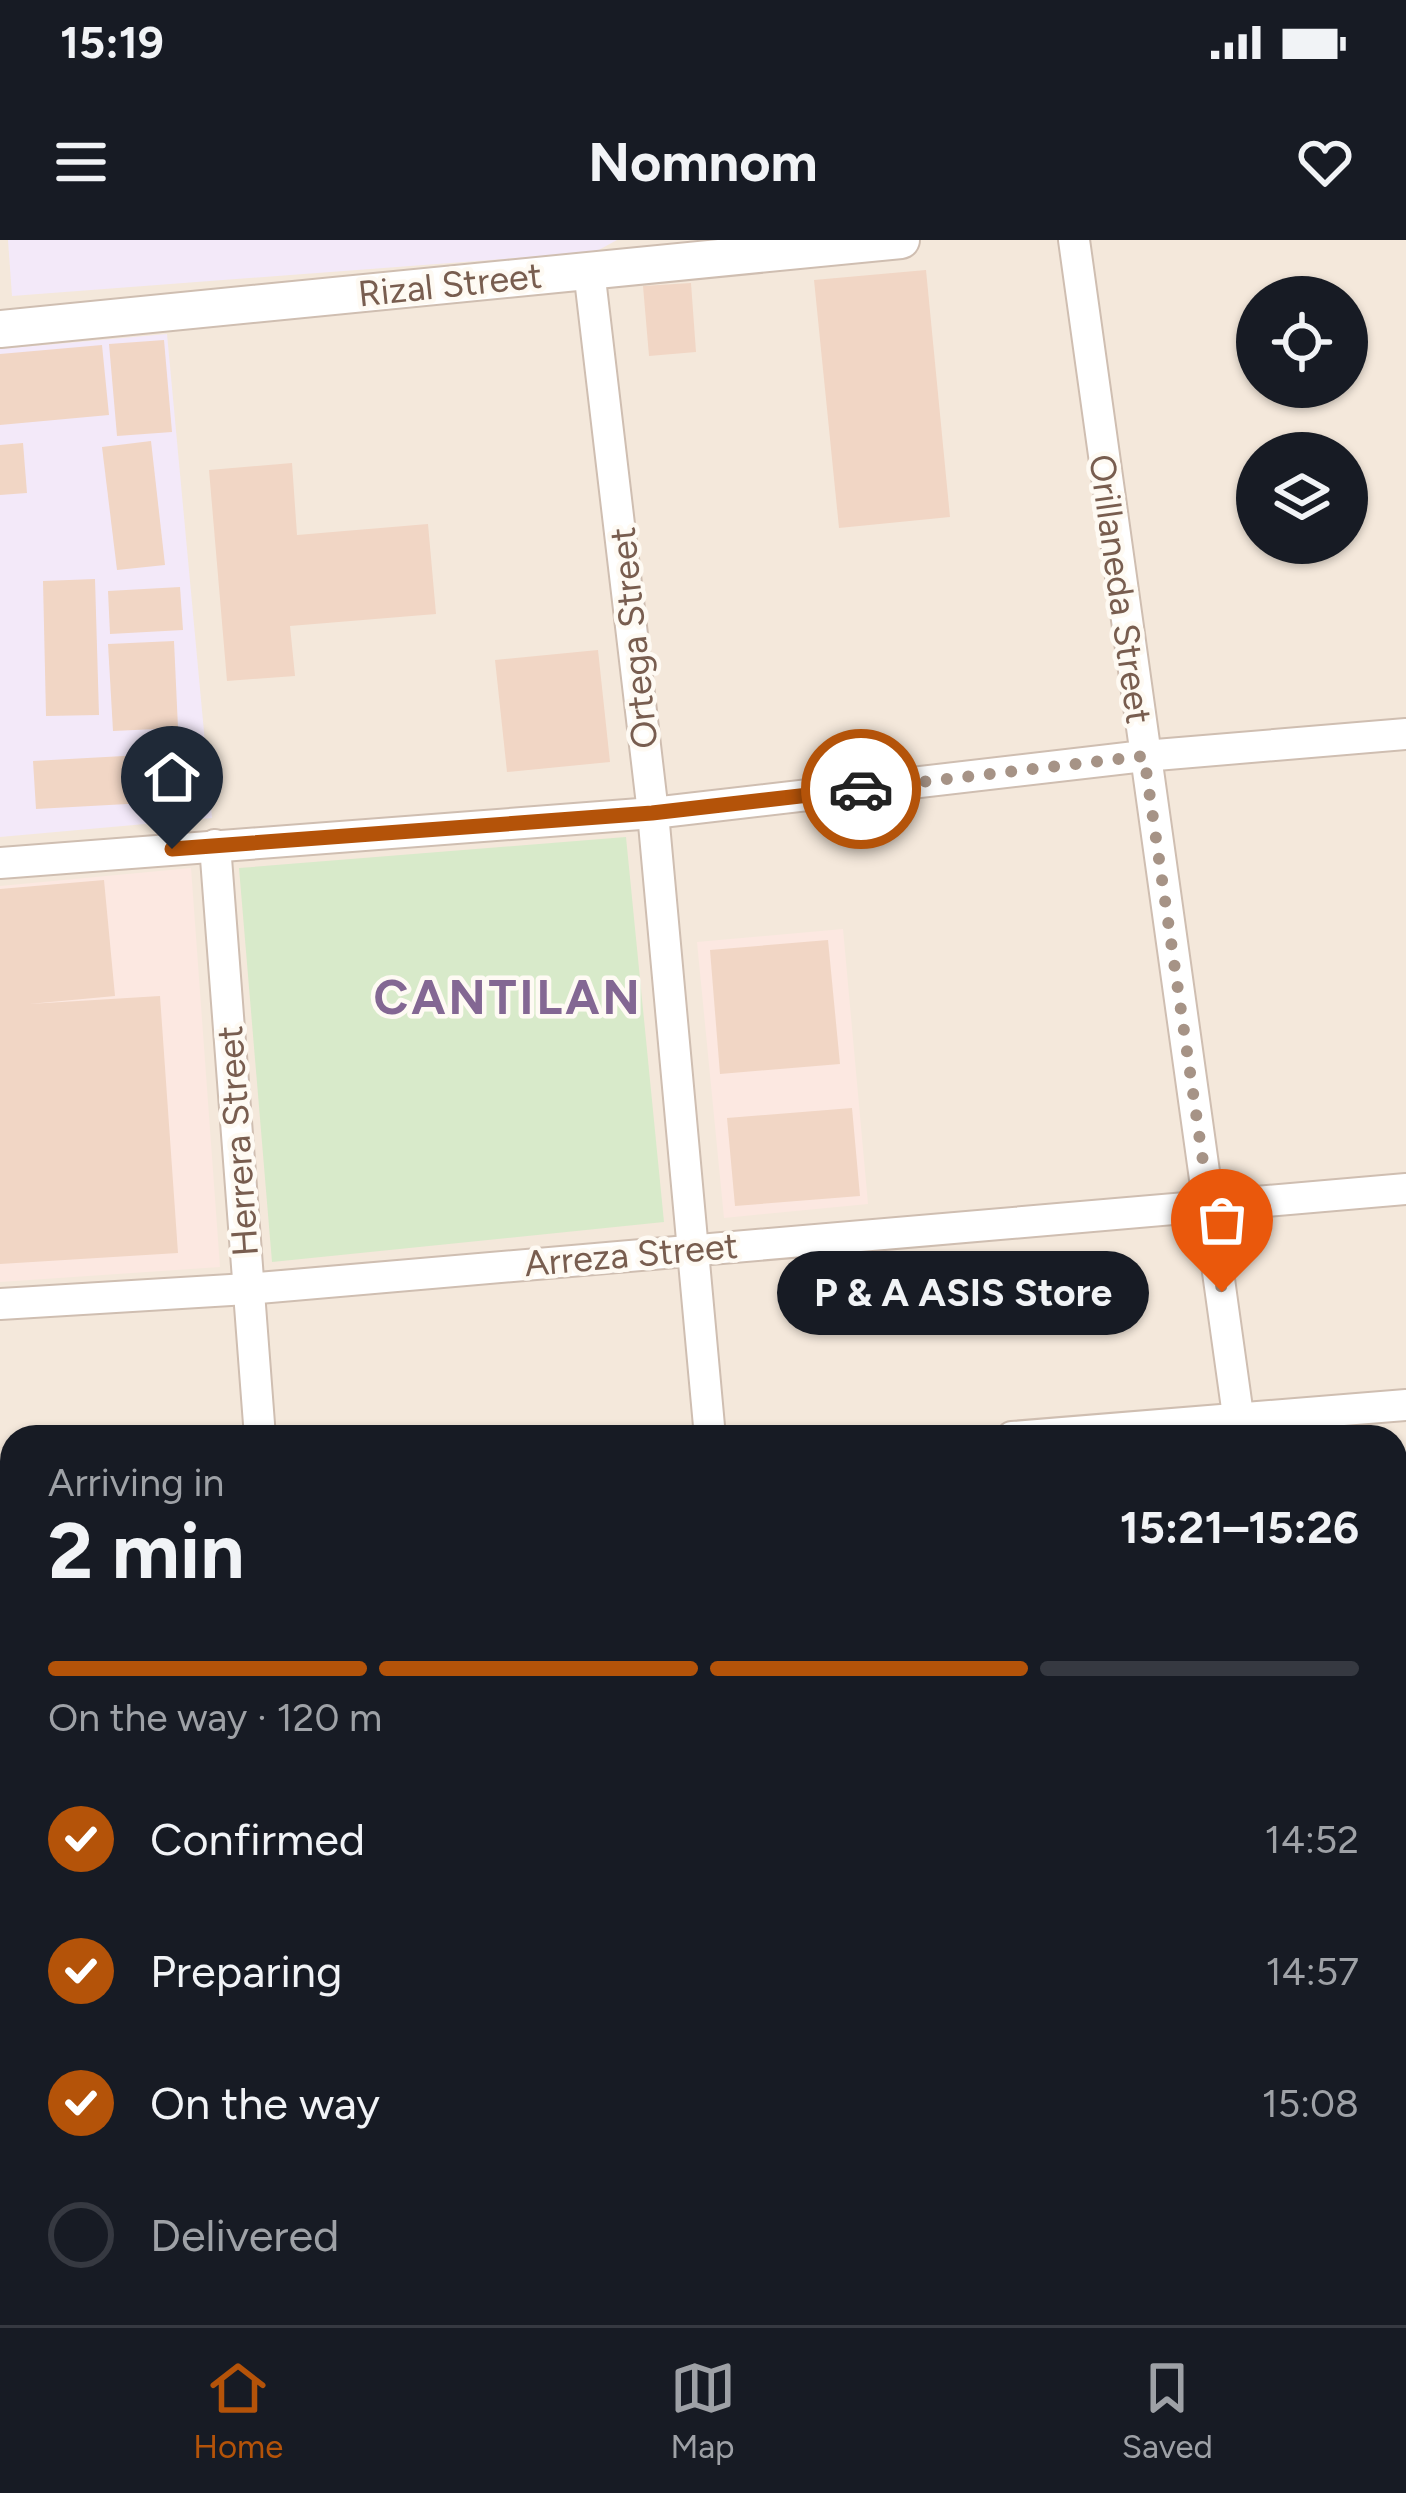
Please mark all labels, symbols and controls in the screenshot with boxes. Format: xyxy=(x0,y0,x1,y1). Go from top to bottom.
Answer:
text: 15:19 xyxy=(60,15,164,69)
icon: menu xyxy=(48,129,114,195)
icon: heart xyxy=(1292,129,1358,195)
text: Nomnom xyxy=(588,130,818,195)
street label: Rizal Street xyxy=(356,253,544,316)
map controls xyxy=(1236,276,1368,564)
button: locate xyxy=(1236,276,1368,408)
button: layers xyxy=(1236,432,1368,564)
street label: Orillaneda Street xyxy=(1080,452,1161,727)
street label: Ortega Street xyxy=(600,525,667,751)
pin xyxy=(121,726,223,849)
courier xyxy=(801,729,921,849)
icon: home xyxy=(139,744,205,810)
icon: car xyxy=(828,756,894,822)
district label: CANTILAN xyxy=(373,968,643,1026)
street label: Herrera Street xyxy=(208,1024,267,1258)
pin xyxy=(1171,1169,1273,1292)
icon: bag xyxy=(1189,1187,1255,1253)
street label: Arreza Street xyxy=(523,1224,740,1285)
callout: P & A ASIS Store xyxy=(778,1250,1150,1334)
text: P & A ASIS Store xyxy=(814,1269,1112,1316)
text: Arriving in xyxy=(48,1459,224,1506)
text: 15:21–15:26 xyxy=(1120,1500,1359,1554)
text: 2 min xyxy=(48,1504,244,1598)
text: On the way · 120 m xyxy=(48,1694,382,1741)
icon: check xyxy=(48,1806,114,1872)
text: Confirmed xyxy=(150,1812,365,1866)
text: 14:52 xyxy=(1265,1816,1359,1863)
icon: check xyxy=(48,1938,114,2004)
text: Preparing xyxy=(150,1944,342,1998)
text: 14:57 xyxy=(1265,1948,1359,1995)
icon: check xyxy=(48,2070,114,2136)
text: On the way xyxy=(150,2076,380,2130)
text: 15:08 xyxy=(1262,2080,1359,2127)
text: Delivered xyxy=(150,2208,339,2262)
tab: Home xyxy=(193,2355,283,2466)
tab: Map xyxy=(670,2355,736,2466)
tab: Saved xyxy=(1122,2355,1213,2466)

